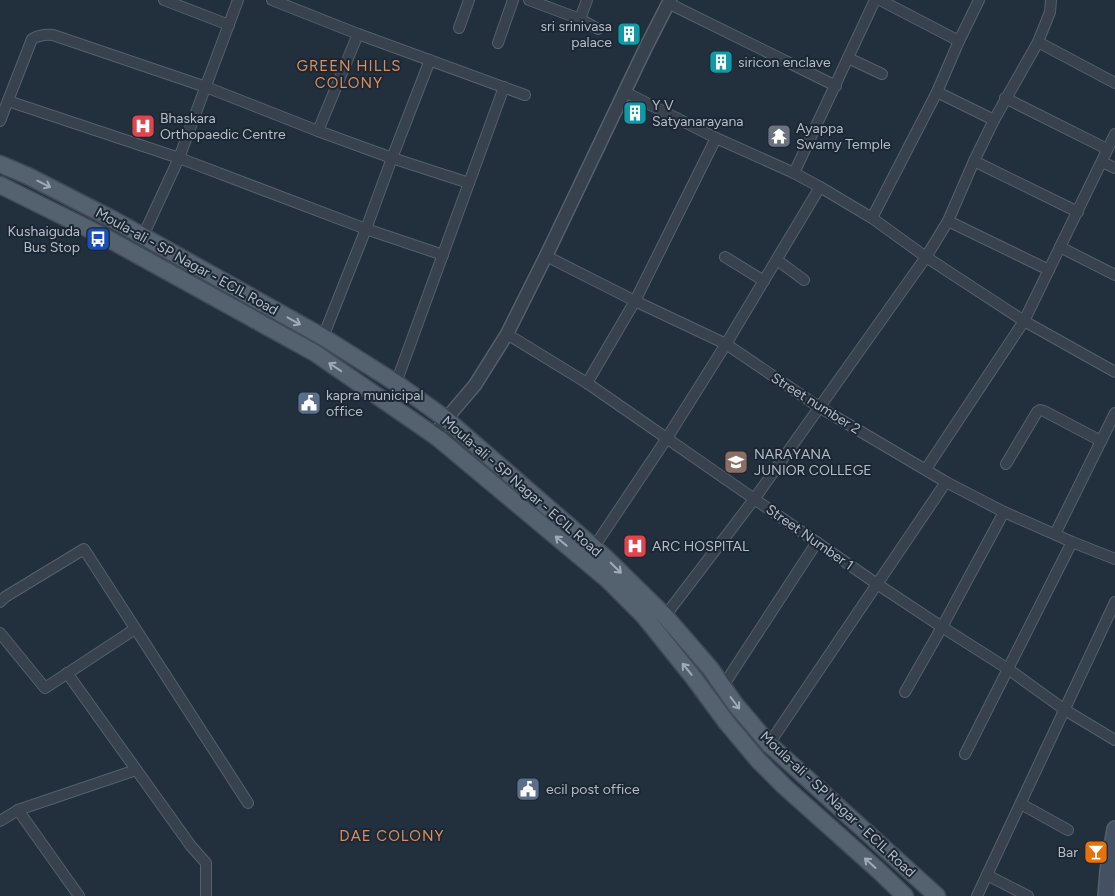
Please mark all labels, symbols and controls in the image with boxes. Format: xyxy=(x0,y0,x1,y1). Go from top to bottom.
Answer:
place label: sri srinivasa palace xyxy=(541,18,612,51)
building icon: sri srinivasa palace xyxy=(616,21,642,47)
building icon: siricon enclave xyxy=(708,49,734,75)
place label: siricon enclave xyxy=(738,54,831,71)
district label: GREEN HILLS COLONY xyxy=(296,57,402,92)
place label: Y V Satyanarayana xyxy=(652,97,743,130)
building icon: Y V Satyanarayana xyxy=(622,100,648,126)
place label: Bhaskara Orthopaedic Centre xyxy=(160,110,286,143)
hospital icon: Bhaskara Orthopaedic Centre xyxy=(130,113,156,139)
place label: Ayappa Swamy Temple xyxy=(796,120,891,153)
temple icon: Ayappa Swamy Temple xyxy=(766,123,792,149)
one-way arrow xyxy=(36,180,51,189)
street label: Moula-ali - SP Nagar - ECIL Road xyxy=(92,204,281,319)
place label: Kushaiguda Bus Stop xyxy=(8,223,80,256)
bus stop icon: Kushaiguda Bus Stop xyxy=(85,226,111,252)
one-way arrow xyxy=(287,316,301,326)
one-way arrow xyxy=(329,362,343,372)
street label: Street number 2 xyxy=(768,369,864,438)
place label: kapra municipal office xyxy=(326,387,423,420)
public building icon: kapra municipal office xyxy=(296,390,322,416)
street label: Moula-ali - SP Nagar - ECIL Road xyxy=(438,412,605,560)
place label: NARAYANA JUNIOR COLLEGE xyxy=(754,446,872,479)
school or university icon: NARAYANA JUNIOR COLLEGE xyxy=(723,449,749,475)
street label: Street Number 1 xyxy=(763,501,857,574)
hospital icon: ARC HOSPITAL xyxy=(622,533,648,559)
one-way arrow xyxy=(555,535,568,546)
place label: ARC HOSPITAL xyxy=(652,538,750,555)
one-way arrow xyxy=(610,562,622,574)
one-way arrow xyxy=(681,663,692,676)
one-way arrow xyxy=(730,696,740,710)
street label: Moula-ali - SP Nagar - ECIL Road xyxy=(756,728,919,881)
public building icon: ecil post office xyxy=(515,776,541,802)
place label: ecil post office xyxy=(546,781,640,798)
district label: DAE COLONY xyxy=(339,827,445,845)
bar icon: Bar xyxy=(1083,839,1109,865)
place label: Bar xyxy=(1058,844,1078,861)
one-way arrow xyxy=(863,857,876,869)

